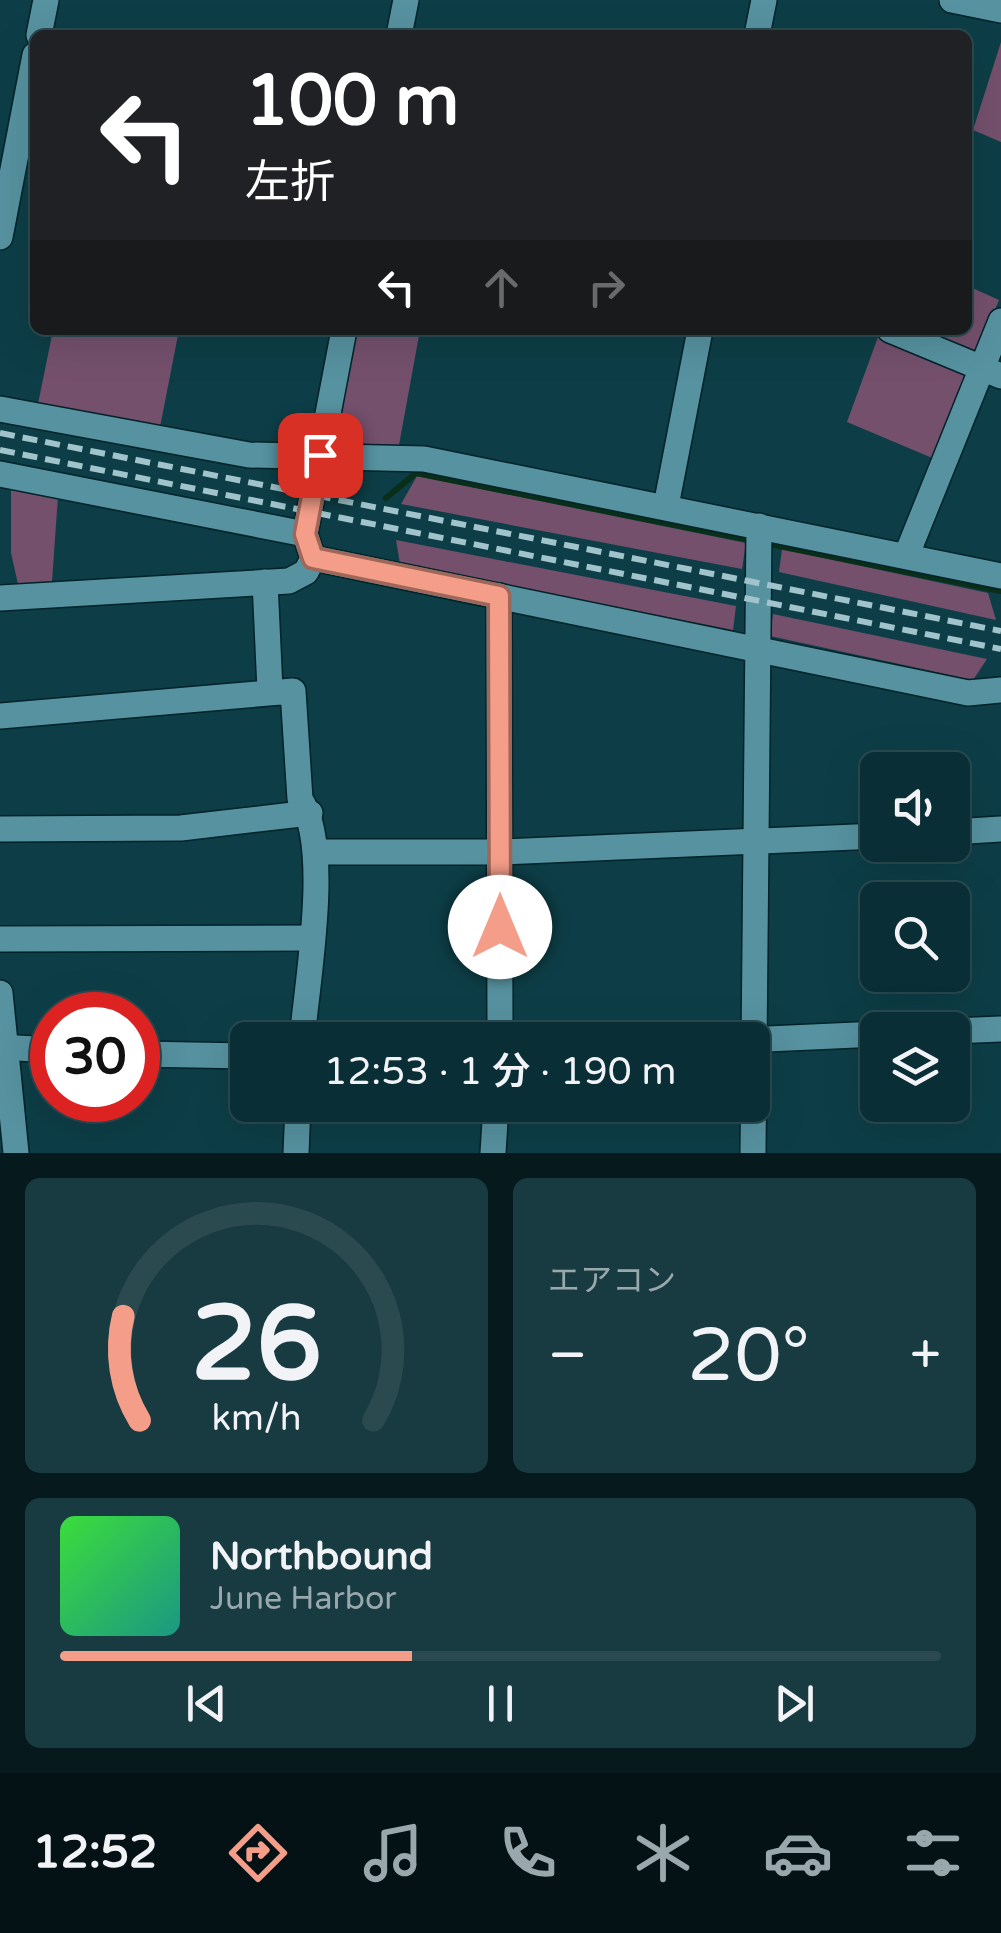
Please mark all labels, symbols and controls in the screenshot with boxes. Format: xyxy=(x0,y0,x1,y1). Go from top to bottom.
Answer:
text: 100 m xyxy=(245,60,459,144)
icon: left xyxy=(80,70,210,200)
text: 左折 xyxy=(245,156,335,210)
icon: left xyxy=(369,260,424,315)
icon: ahead xyxy=(474,260,529,315)
icon: right xyxy=(579,260,634,315)
pin xyxy=(278,413,363,498)
icon: arrive xyxy=(293,428,348,483)
map controls xyxy=(860,752,970,1122)
button: sound xyxy=(860,752,970,862)
position arrow xyxy=(448,875,552,979)
button: search xyxy=(860,882,970,992)
speed limit sign: 30 xyxy=(30,992,160,1122)
button: layers xyxy=(860,1012,970,1122)
text: 12:53 · 1 分 · 190 m xyxy=(324,1049,676,1095)
text: エアコン xyxy=(548,1262,676,1300)
text: 26 xyxy=(191,1283,322,1408)
text: 20° xyxy=(687,1311,810,1401)
text: − xyxy=(548,1323,587,1389)
text: + xyxy=(910,1323,941,1389)
text: km/h xyxy=(212,1397,301,1440)
text: Northbound xyxy=(210,1534,433,1580)
text: June Harbor xyxy=(210,1580,397,1618)
icon: previous xyxy=(179,1676,234,1731)
icon: pause xyxy=(473,1676,528,1731)
icon: next xyxy=(767,1676,822,1731)
icon: directions xyxy=(223,1818,293,1888)
icon: music xyxy=(358,1818,428,1888)
icon: phone xyxy=(493,1818,563,1888)
icon: climate xyxy=(628,1818,698,1888)
icon: car xyxy=(763,1818,833,1888)
icon: filters xyxy=(898,1818,968,1888)
text: 12:52 xyxy=(33,1826,157,1880)

